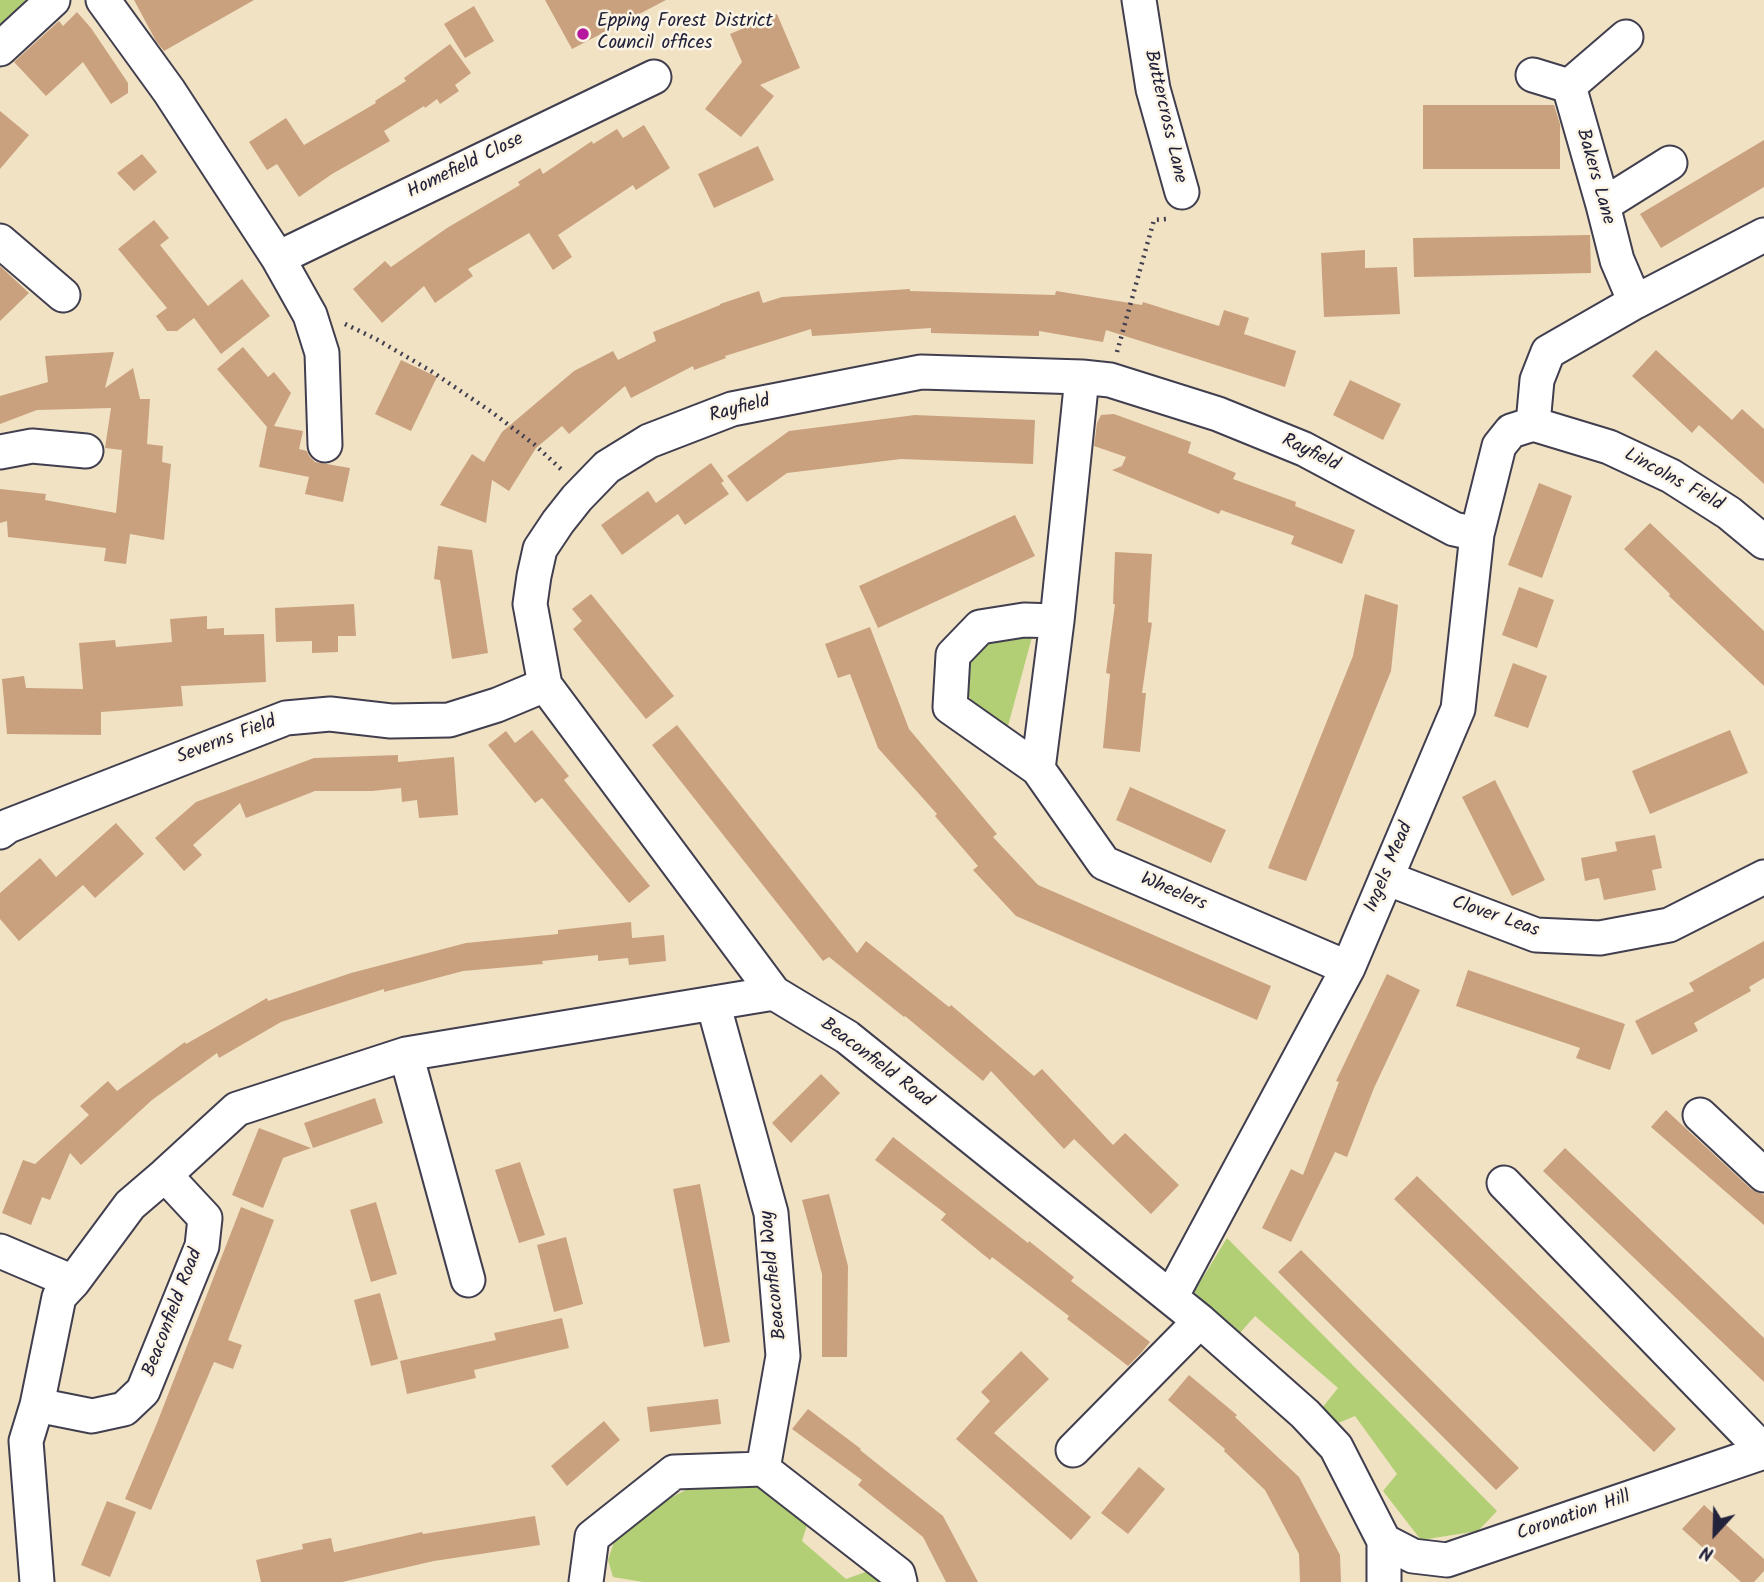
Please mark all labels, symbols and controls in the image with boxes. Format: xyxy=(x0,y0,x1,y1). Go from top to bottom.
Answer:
place label: Epping Forest District Council offices xyxy=(597,12,773,56)
marker: Epping Forest District Council offices xyxy=(575,26,591,42)
street label: Buttercross Lane xyxy=(1138,48,1190,186)
street label: Bakers Lane xyxy=(1569,127,1619,227)
street label: Homefield Close xyxy=(404,129,528,205)
street label: Rayfield xyxy=(707,391,773,429)
street label: Rayfield xyxy=(1277,430,1343,478)
street label: Lincolns Field xyxy=(1619,444,1727,518)
street label: Severns Field xyxy=(174,712,280,770)
street label: Ingels Mead xyxy=(1361,819,1419,917)
street label: Wheelers xyxy=(1136,869,1210,917)
street label: Clover Leas xyxy=(1448,892,1542,944)
street label: Beaconfield Road xyxy=(815,1014,937,1114)
street label: Beaconfield Way xyxy=(757,1209,793,1341)
street label: Beaconfield Road xyxy=(139,1246,209,1380)
street label: Coronation Hill xyxy=(1514,1487,1634,1547)
north arrow xyxy=(1680,1498,1750,1568)
text: N xyxy=(1696,1536,1718,1569)

